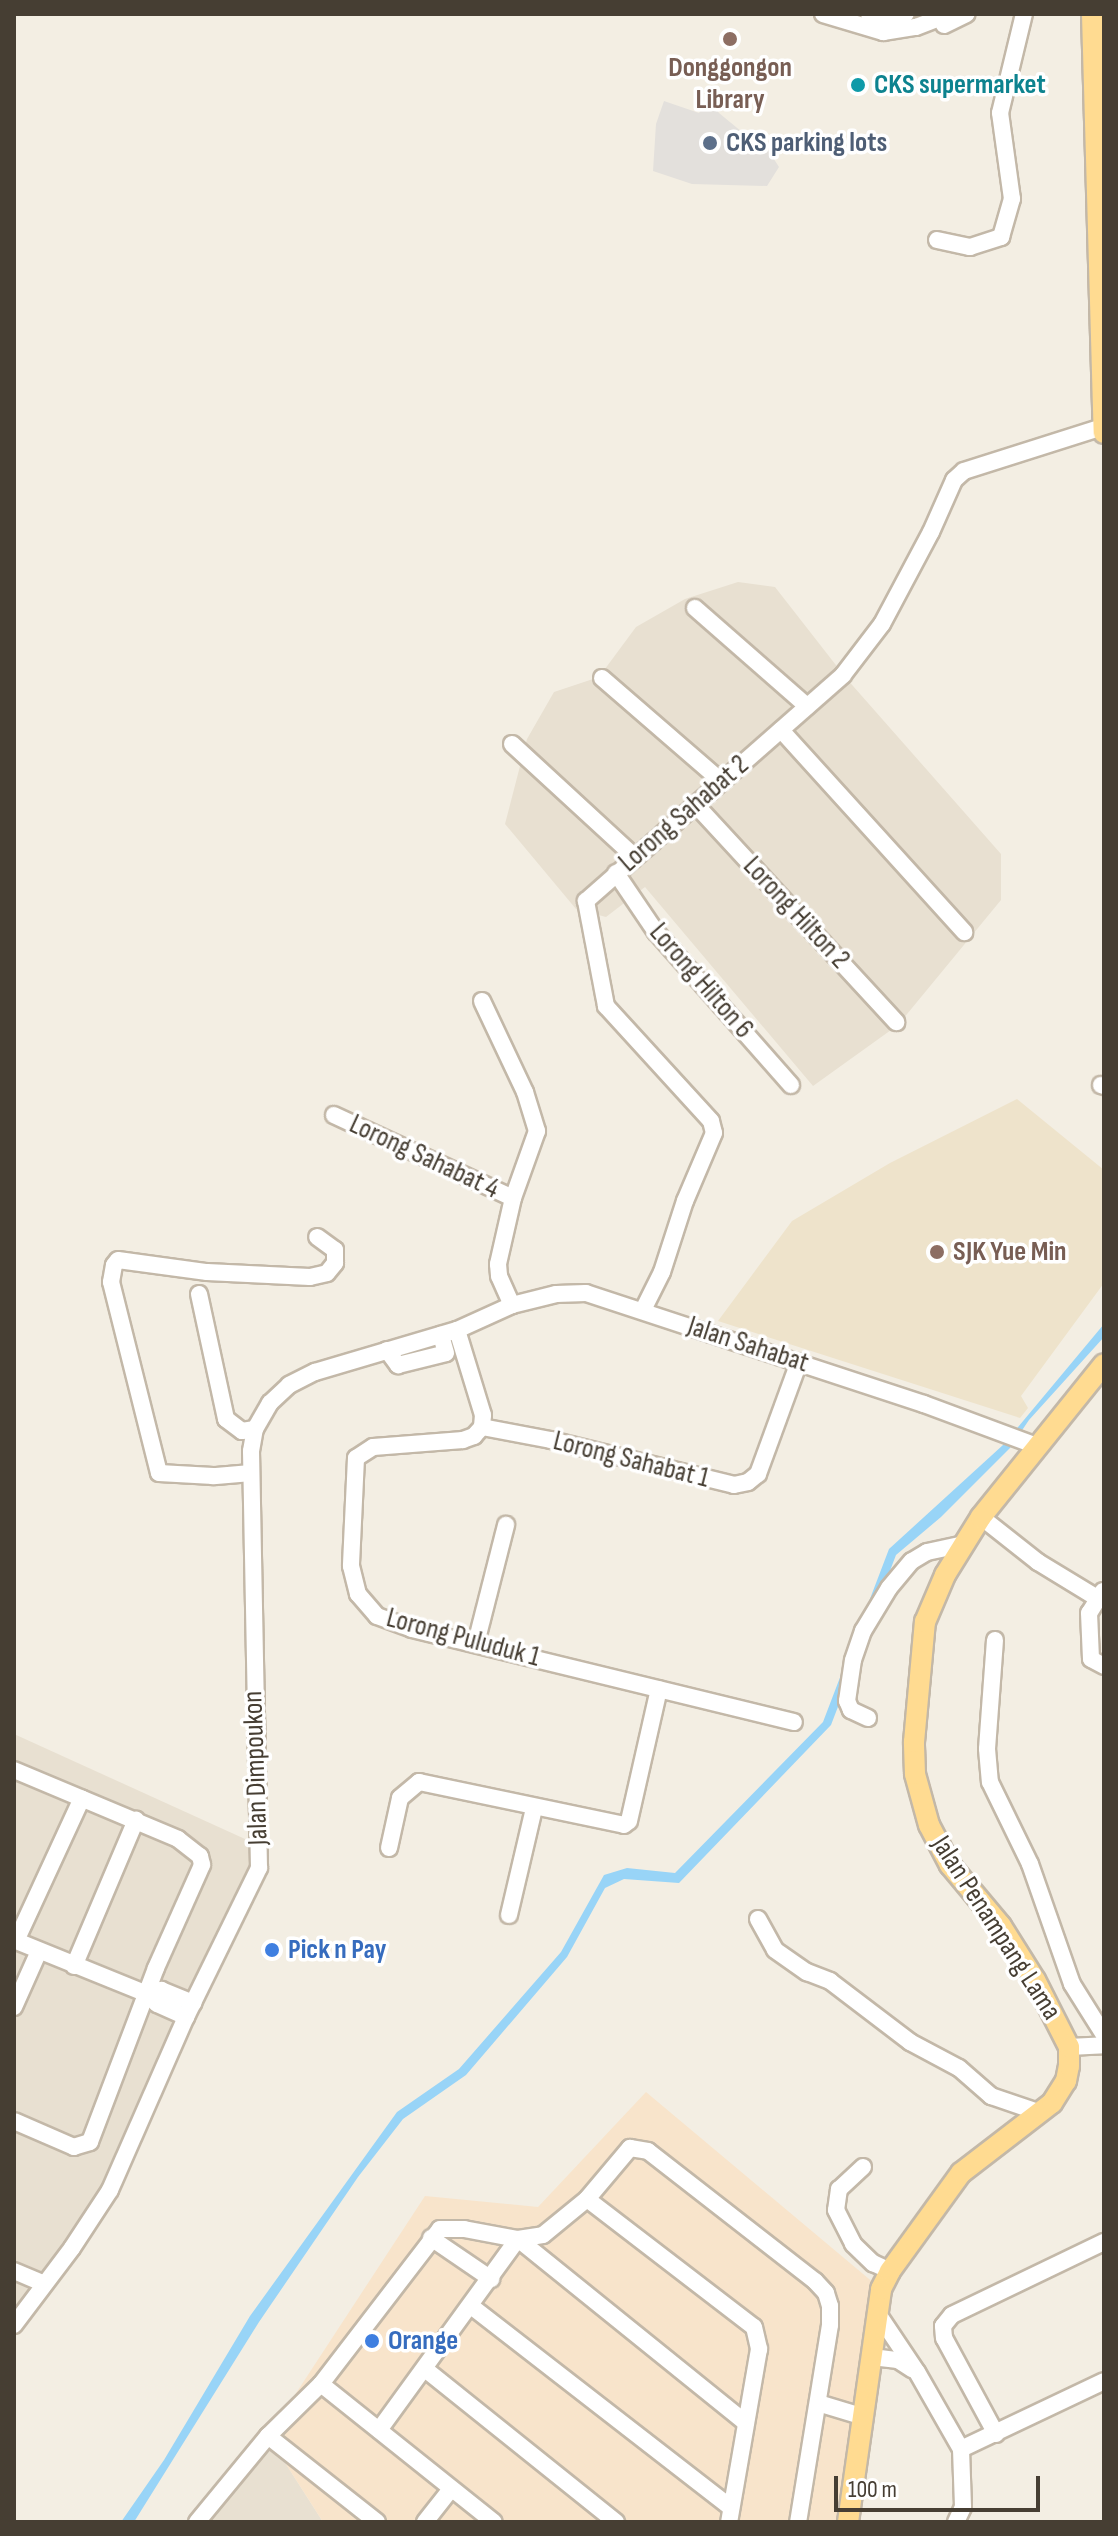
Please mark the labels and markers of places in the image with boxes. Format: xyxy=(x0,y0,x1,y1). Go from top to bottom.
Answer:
marker: Donggongon Library xyxy=(721,30,739,48)
place label: Donggongon Library xyxy=(668,51,792,117)
place label: CKS supermarket xyxy=(874,68,1046,102)
marker: CKS supermarket xyxy=(849,76,867,94)
place label: CKS parking lots xyxy=(726,126,887,160)
marker: CKS parking lots xyxy=(701,134,719,152)
place label: SJK Yue Min xyxy=(953,1235,1067,1269)
marker: SJK Yue Min xyxy=(928,1243,946,1261)
place label: Pick n Pay xyxy=(288,1933,386,1967)
marker: Pick n Pay xyxy=(263,1941,281,1959)
place label: Orange xyxy=(388,2324,458,2358)
marker: Orange xyxy=(363,2332,381,2350)

